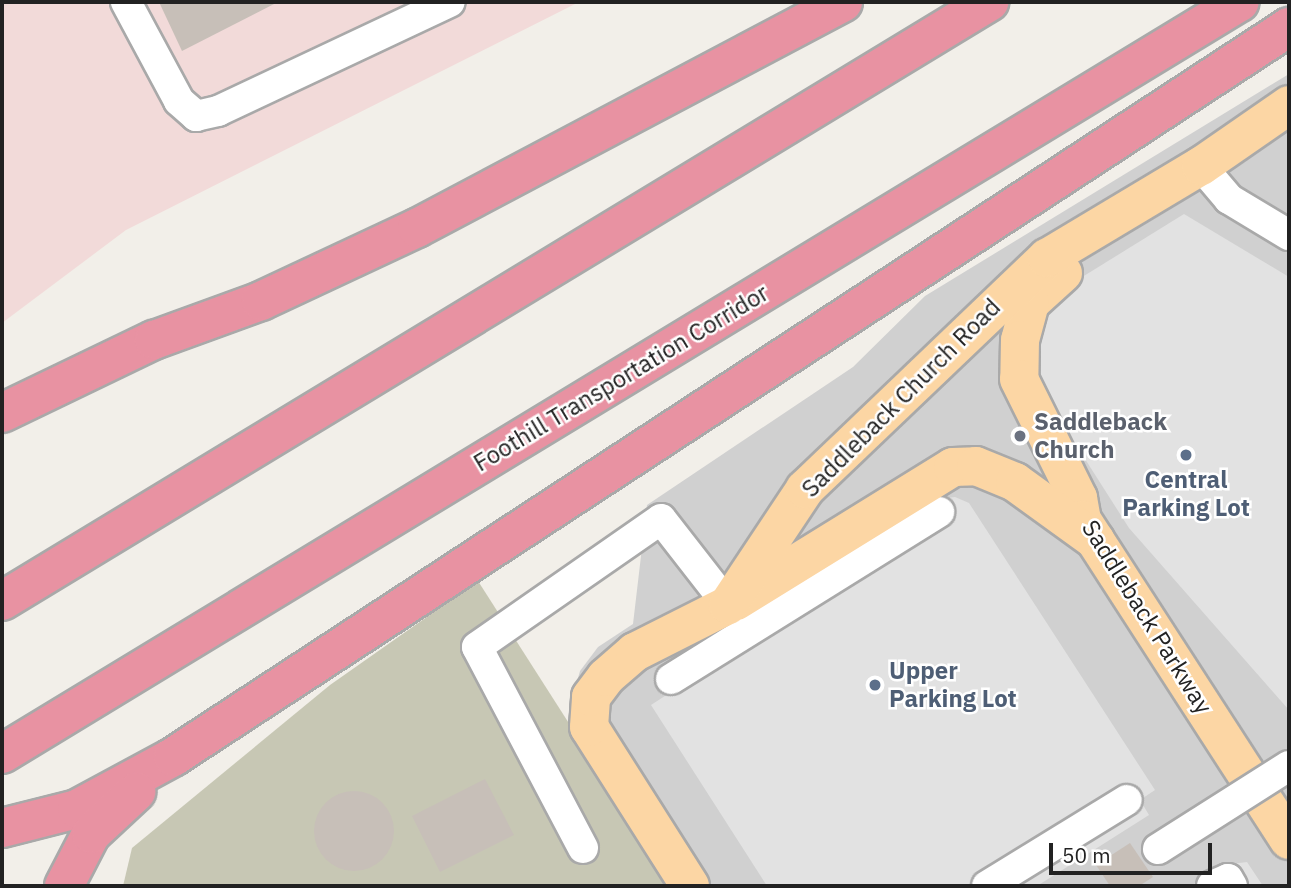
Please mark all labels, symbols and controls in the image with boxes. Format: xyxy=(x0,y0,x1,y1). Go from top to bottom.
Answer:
street label: Foothill Transportation Corridor xyxy=(468,278,774,478)
street label: Saddleback Church Road xyxy=(796,293,1006,503)
place label: Saddleback Church xyxy=(1034,408,1167,464)
marker: Saddleback Church xyxy=(1012,428,1028,444)
marker: Central Parking Lot xyxy=(1178,447,1194,463)
place label: Central Parking Lot xyxy=(1122,466,1250,522)
street label: Saddleback Parkway xyxy=(1076,515,1218,719)
place label: Upper Parking Lot xyxy=(889,657,1017,713)
marker: Upper Parking Lot xyxy=(867,677,883,693)
scale bar xyxy=(1053,828,1216,872)
text: 50 m xyxy=(1062,841,1111,869)

